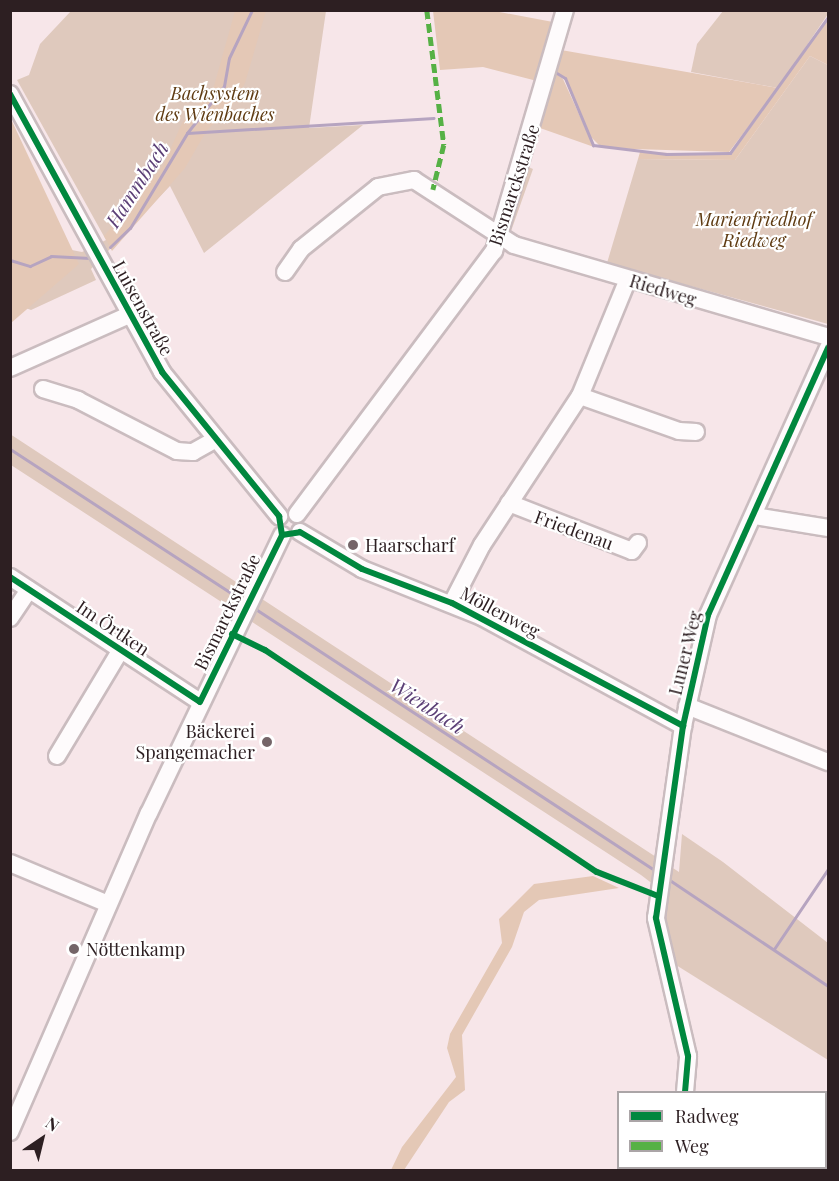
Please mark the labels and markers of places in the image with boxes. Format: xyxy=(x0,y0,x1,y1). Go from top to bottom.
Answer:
place label: Haarscharf xyxy=(365,534,455,556)
marker: Haarscharf xyxy=(346,538,360,552)
place label: Bäckerei Spangemacher xyxy=(135,721,255,764)
marker: Bäckerei Spangemacher xyxy=(260,735,274,749)
place label: Nöttenkamp xyxy=(86,938,185,960)
marker: Nöttenkamp xyxy=(67,942,81,956)

